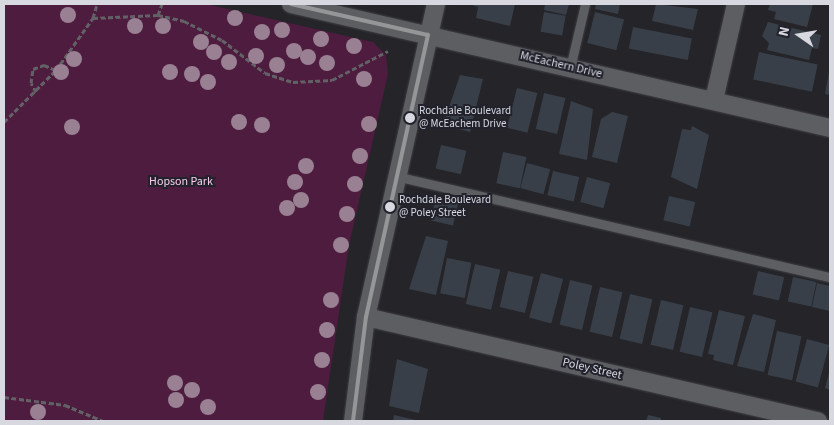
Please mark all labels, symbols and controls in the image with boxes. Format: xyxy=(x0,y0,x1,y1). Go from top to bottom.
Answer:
north arrow xyxy=(774,10,824,60)
text: N xyxy=(774,25,795,38)
street label: McEachern Drive xyxy=(519,49,603,81)
place label: Rochdale Boulevard @ McEachem Drive xyxy=(419,105,511,131)
marker: Rochdale Boulevard @ McEachem Drive xyxy=(405,113,415,123)
park label: Hopson Park xyxy=(149,175,213,189)
place label: Rochdale Boulevard @ Poley Street xyxy=(399,194,491,220)
marker: Rochdale Boulevard @ Poley Street xyxy=(385,202,395,212)
street label: Poley Street xyxy=(561,355,623,383)

